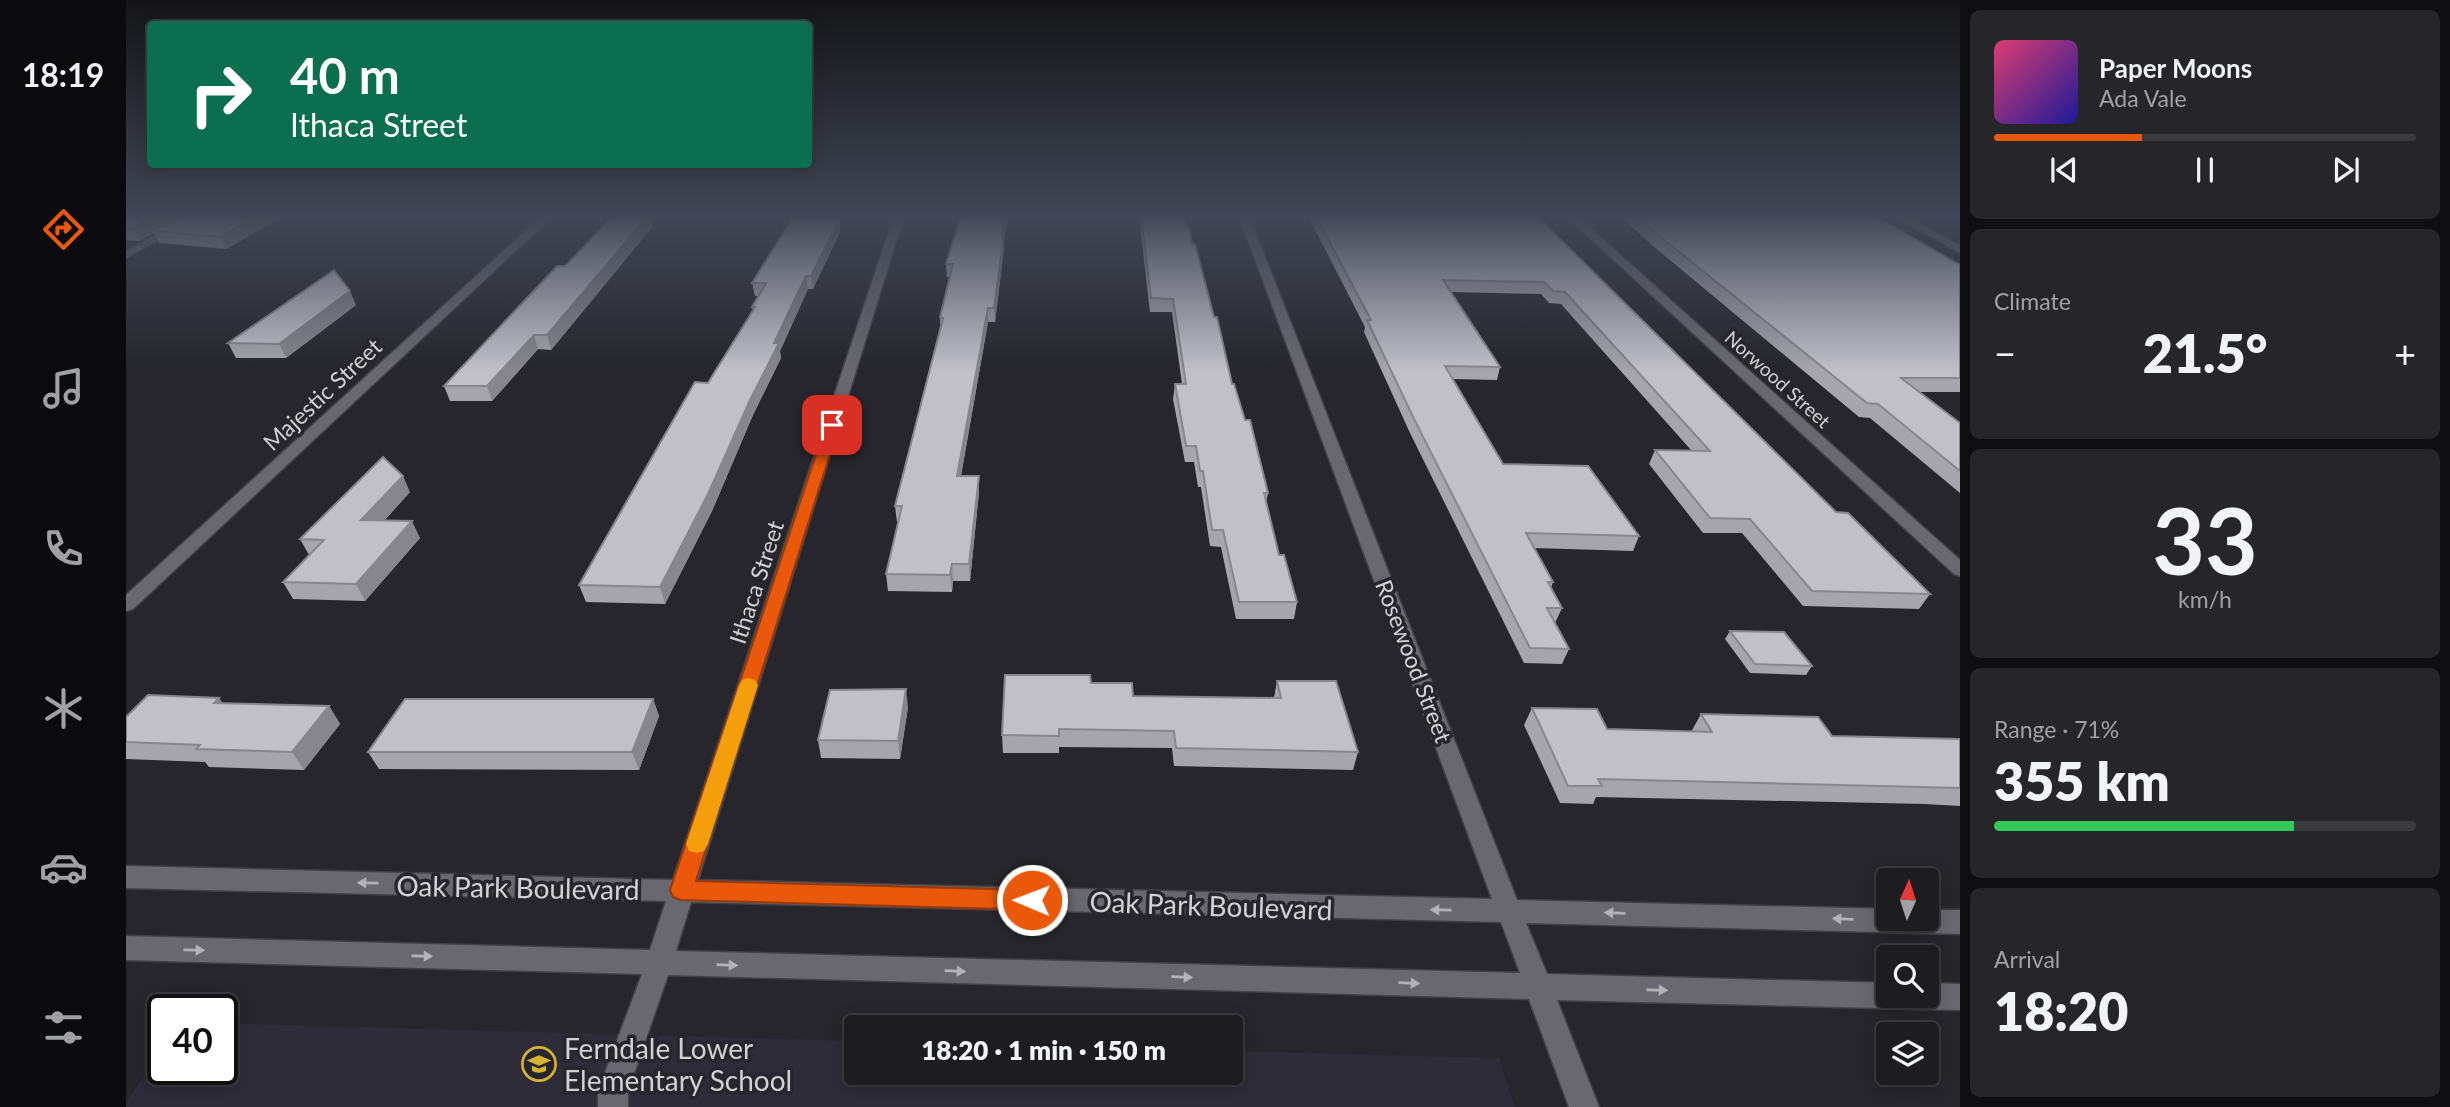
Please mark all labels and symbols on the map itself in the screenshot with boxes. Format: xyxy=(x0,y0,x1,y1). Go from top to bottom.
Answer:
street label: Norwood Street xyxy=(1721,326,1836,432)
street label: Majestic Street xyxy=(257,332,388,456)
pin xyxy=(802,395,862,455)
street label: Ithaca Street xyxy=(723,516,789,647)
street label: Rosewood Street xyxy=(1370,576,1458,747)
position arrow xyxy=(995,863,1069,937)
street label: Oak Park Boulevard xyxy=(396,868,640,906)
north arrow xyxy=(1876,868,1939,931)
one-way arrow xyxy=(357,878,379,889)
street label: Oak Park Boulevard xyxy=(1089,884,1333,926)
one-way arrow xyxy=(1430,904,1452,916)
one-way arrow xyxy=(1604,907,1626,919)
one-way arrow xyxy=(1832,913,1854,925)
one-way arrow xyxy=(183,944,205,956)
one-way arrow xyxy=(411,950,433,961)
one-way arrow xyxy=(716,959,738,970)
one-way arrow xyxy=(944,965,966,976)
one-way arrow xyxy=(1171,971,1193,982)
one-way arrow xyxy=(1399,977,1421,989)
one-way arrow xyxy=(1646,984,1668,995)
speed limit sign: 40 xyxy=(147,994,238,1085)
place label: Ferndale Lower Elementary School xyxy=(564,1031,792,1097)
school or university icon: Ferndale Lower Elementary School xyxy=(520,1045,558,1083)

